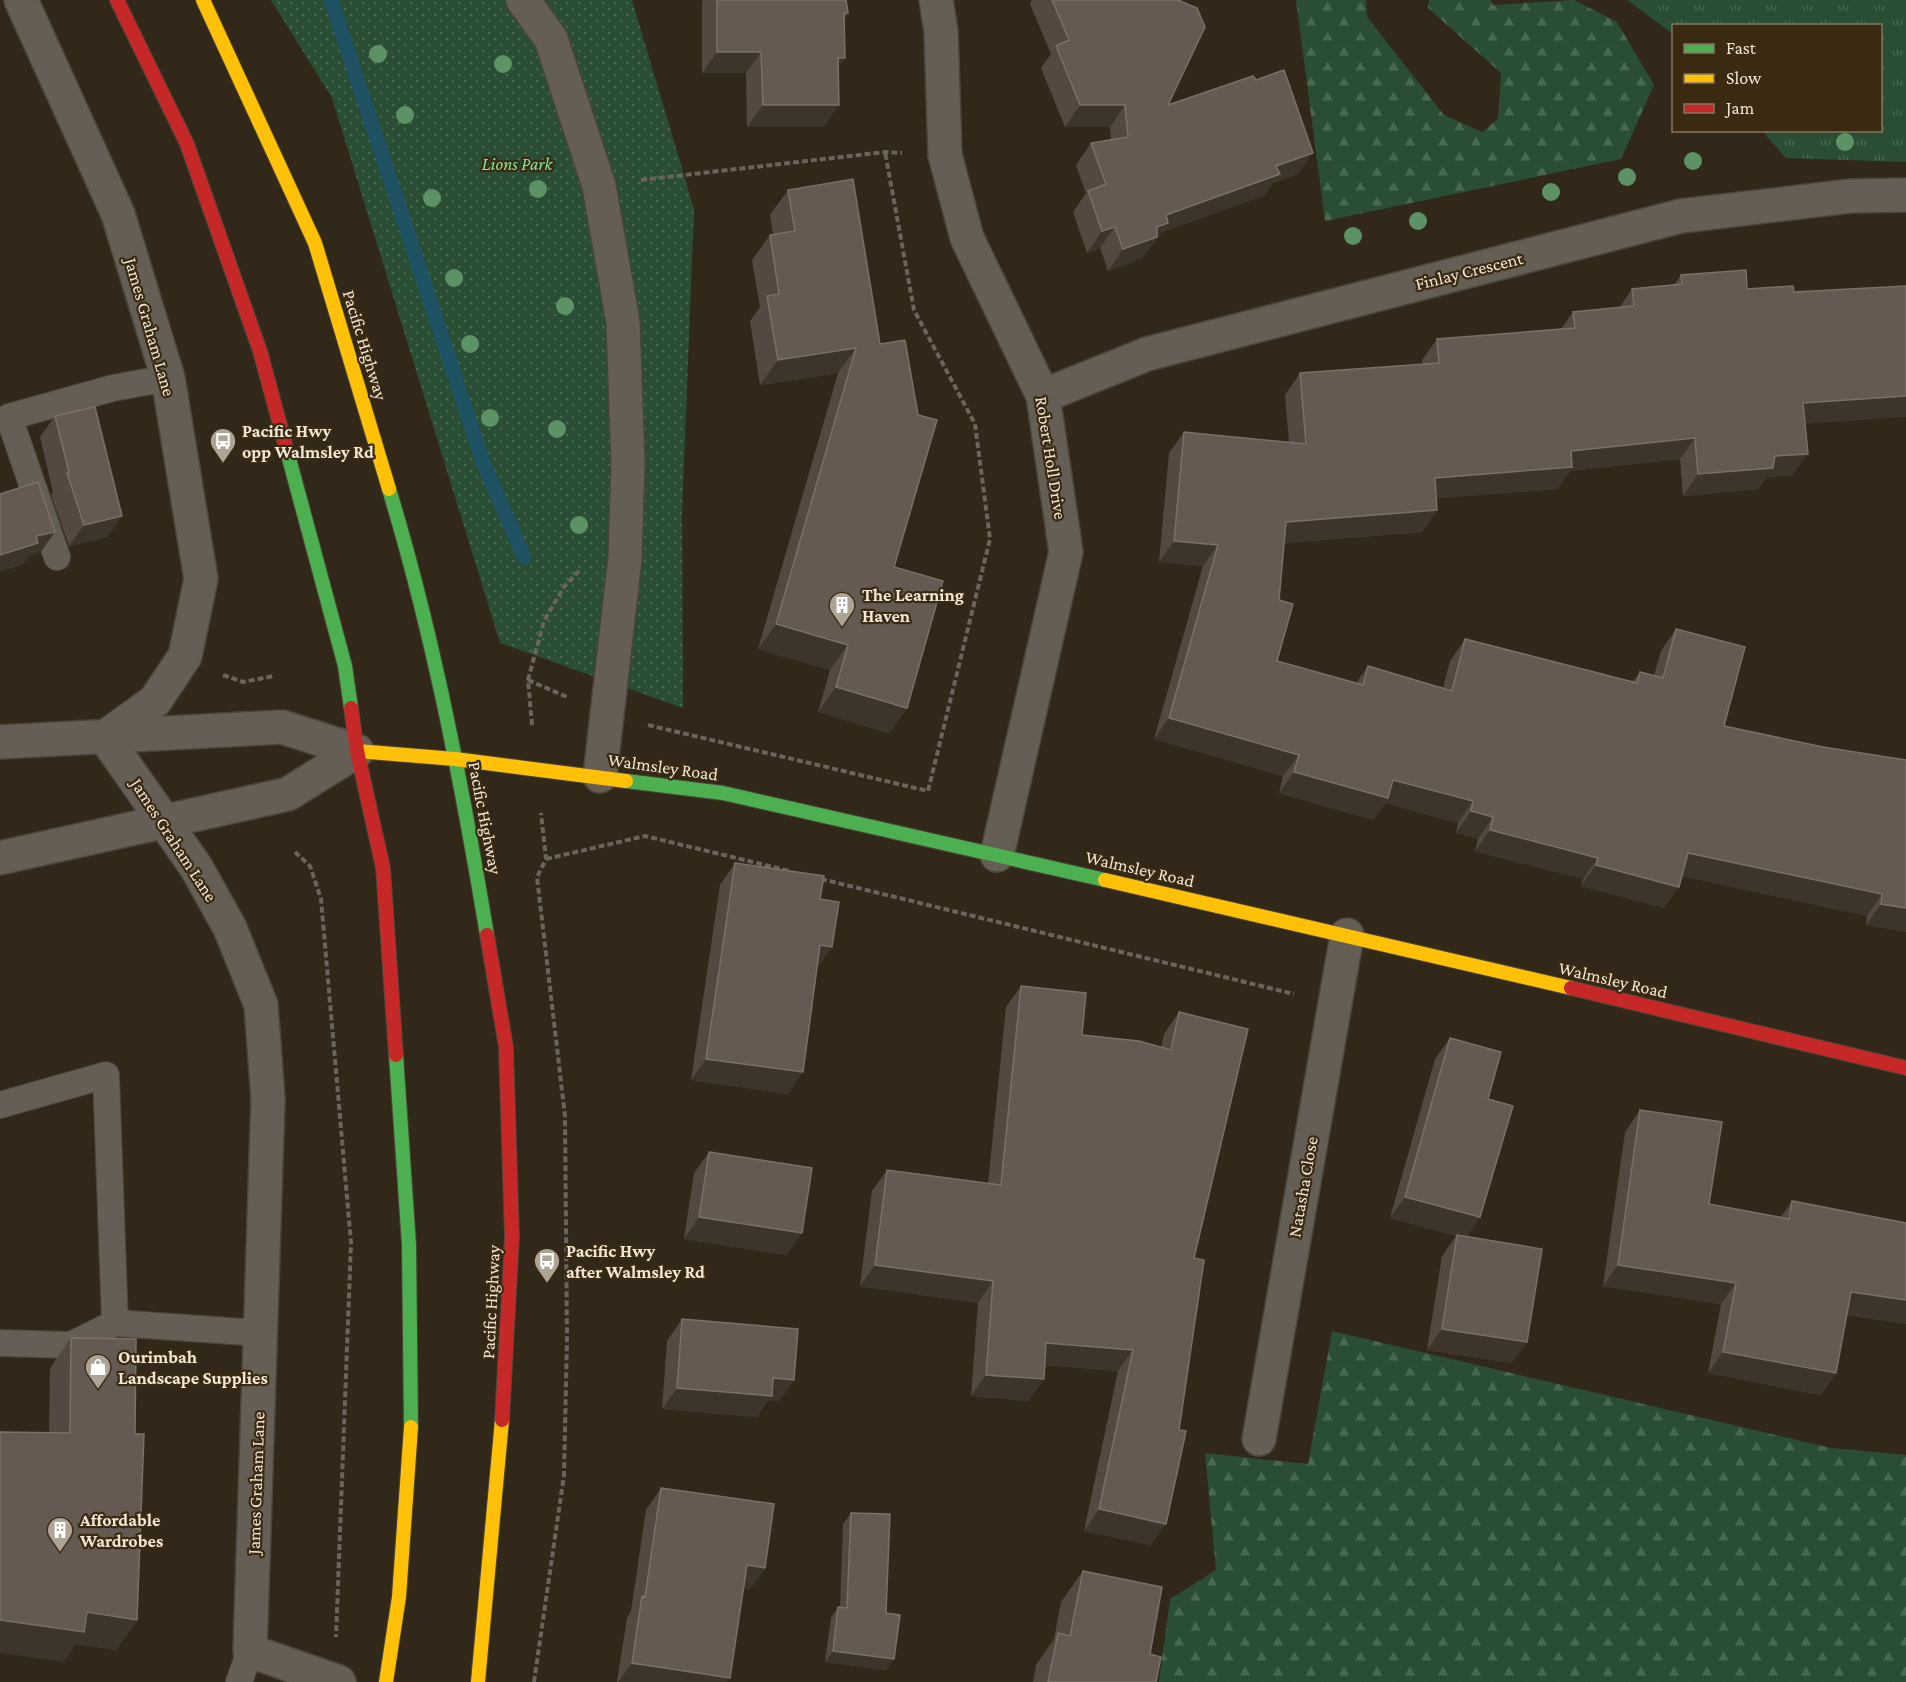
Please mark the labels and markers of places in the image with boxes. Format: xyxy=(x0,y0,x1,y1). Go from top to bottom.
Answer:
place label: Pacific Hwy opp Walmsley Rd xyxy=(242,421,374,462)
bus stop icon: Pacific Hwy opp Walmsley Rd xyxy=(208,426,238,464)
place label: The Learning Haven xyxy=(862,585,964,626)
building icon: The Learning Haven xyxy=(827,590,857,628)
place label: Pacific Hwy after Walmsley Rd xyxy=(566,1241,705,1282)
bus stop icon: Pacific Hwy after Walmsley Rd xyxy=(532,1246,562,1284)
place label: Ourimbah Landscape Supplies xyxy=(118,1347,268,1388)
shop icon: Ourimbah Landscape Supplies xyxy=(83,1352,113,1390)
place label: Affordable Wardrobes xyxy=(79,1510,163,1551)
building icon: Affordable Wardrobes xyxy=(45,1515,75,1553)

